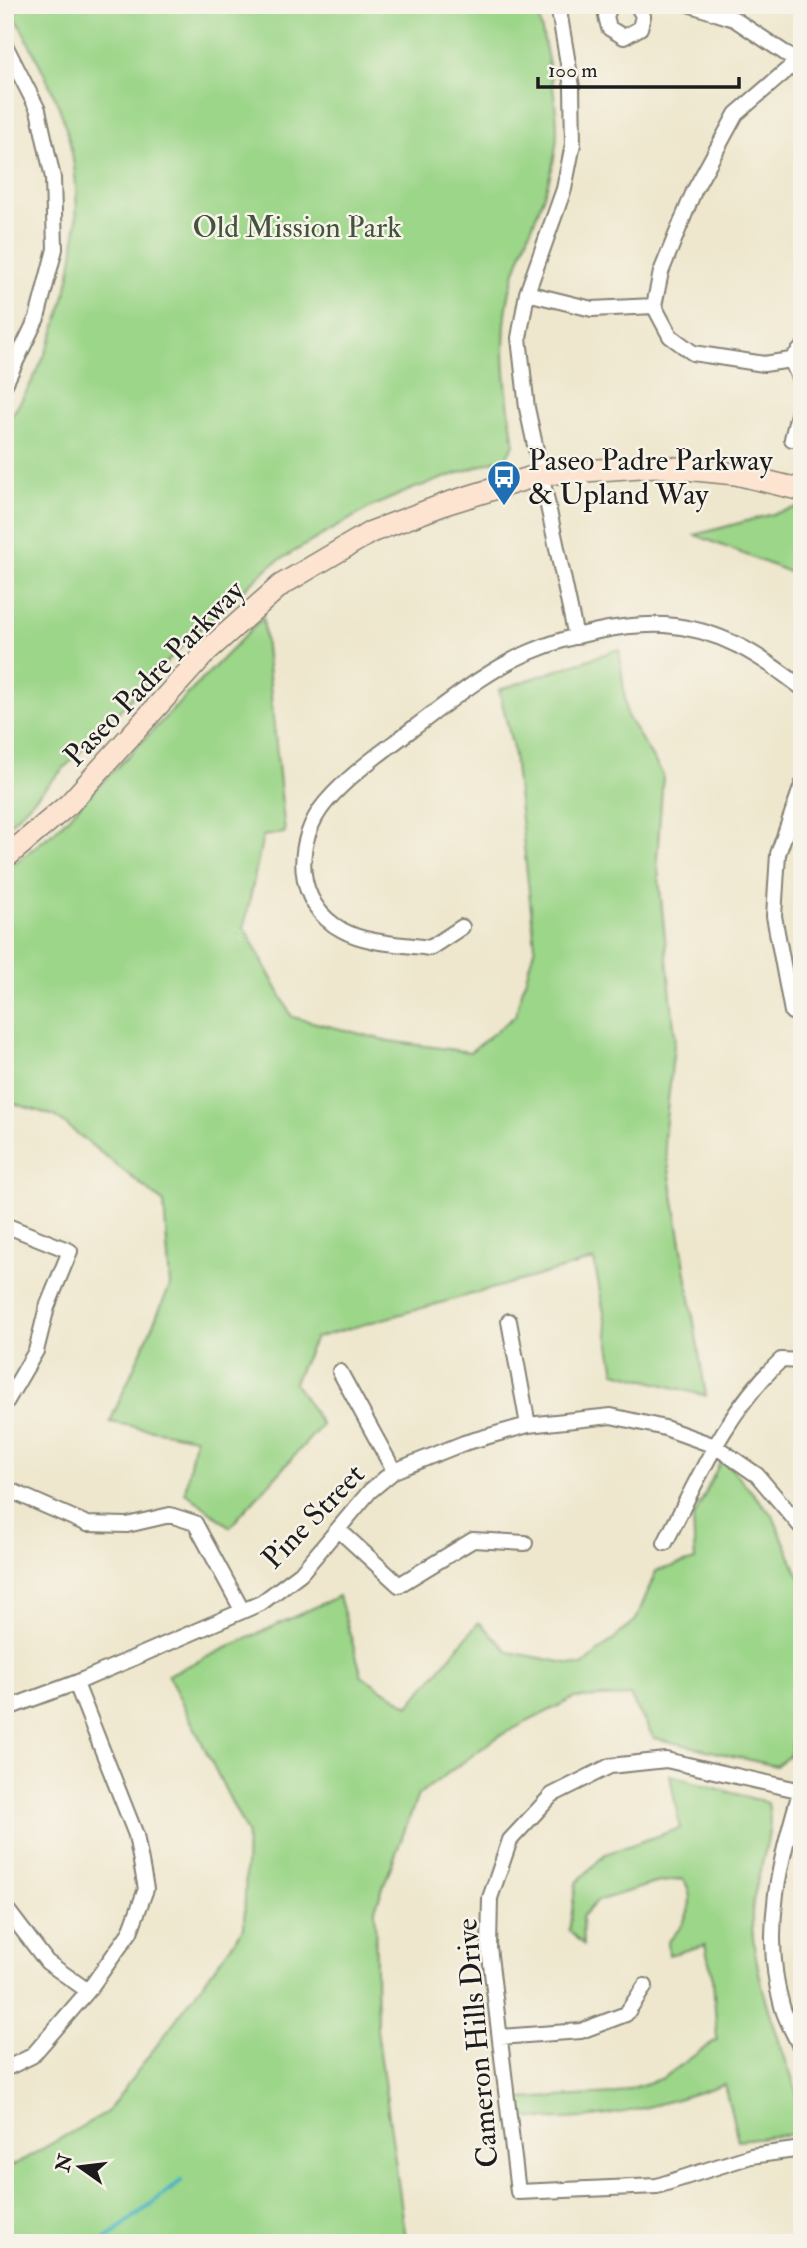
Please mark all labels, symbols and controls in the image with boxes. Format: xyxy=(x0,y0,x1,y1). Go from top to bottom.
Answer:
scale bar xyxy=(538,46,739,90)
text: 100 m xyxy=(548,57,598,84)
park label: Old Mission Park xyxy=(192,209,402,246)
place label: Paseo Padre Parkway & Upland Way xyxy=(528,442,773,513)
bus stop icon: Paseo Padre Parkway & Upland Way xyxy=(485,458,523,507)
street label: Paseo Padre Parkway xyxy=(56,572,253,774)
street label: Pine Street xyxy=(254,1456,373,1577)
street label: Cameron Hills Drive xyxy=(448,1917,507,2169)
north arrow xyxy=(46,2132,116,2202)
text: N xyxy=(51,2151,78,2175)

